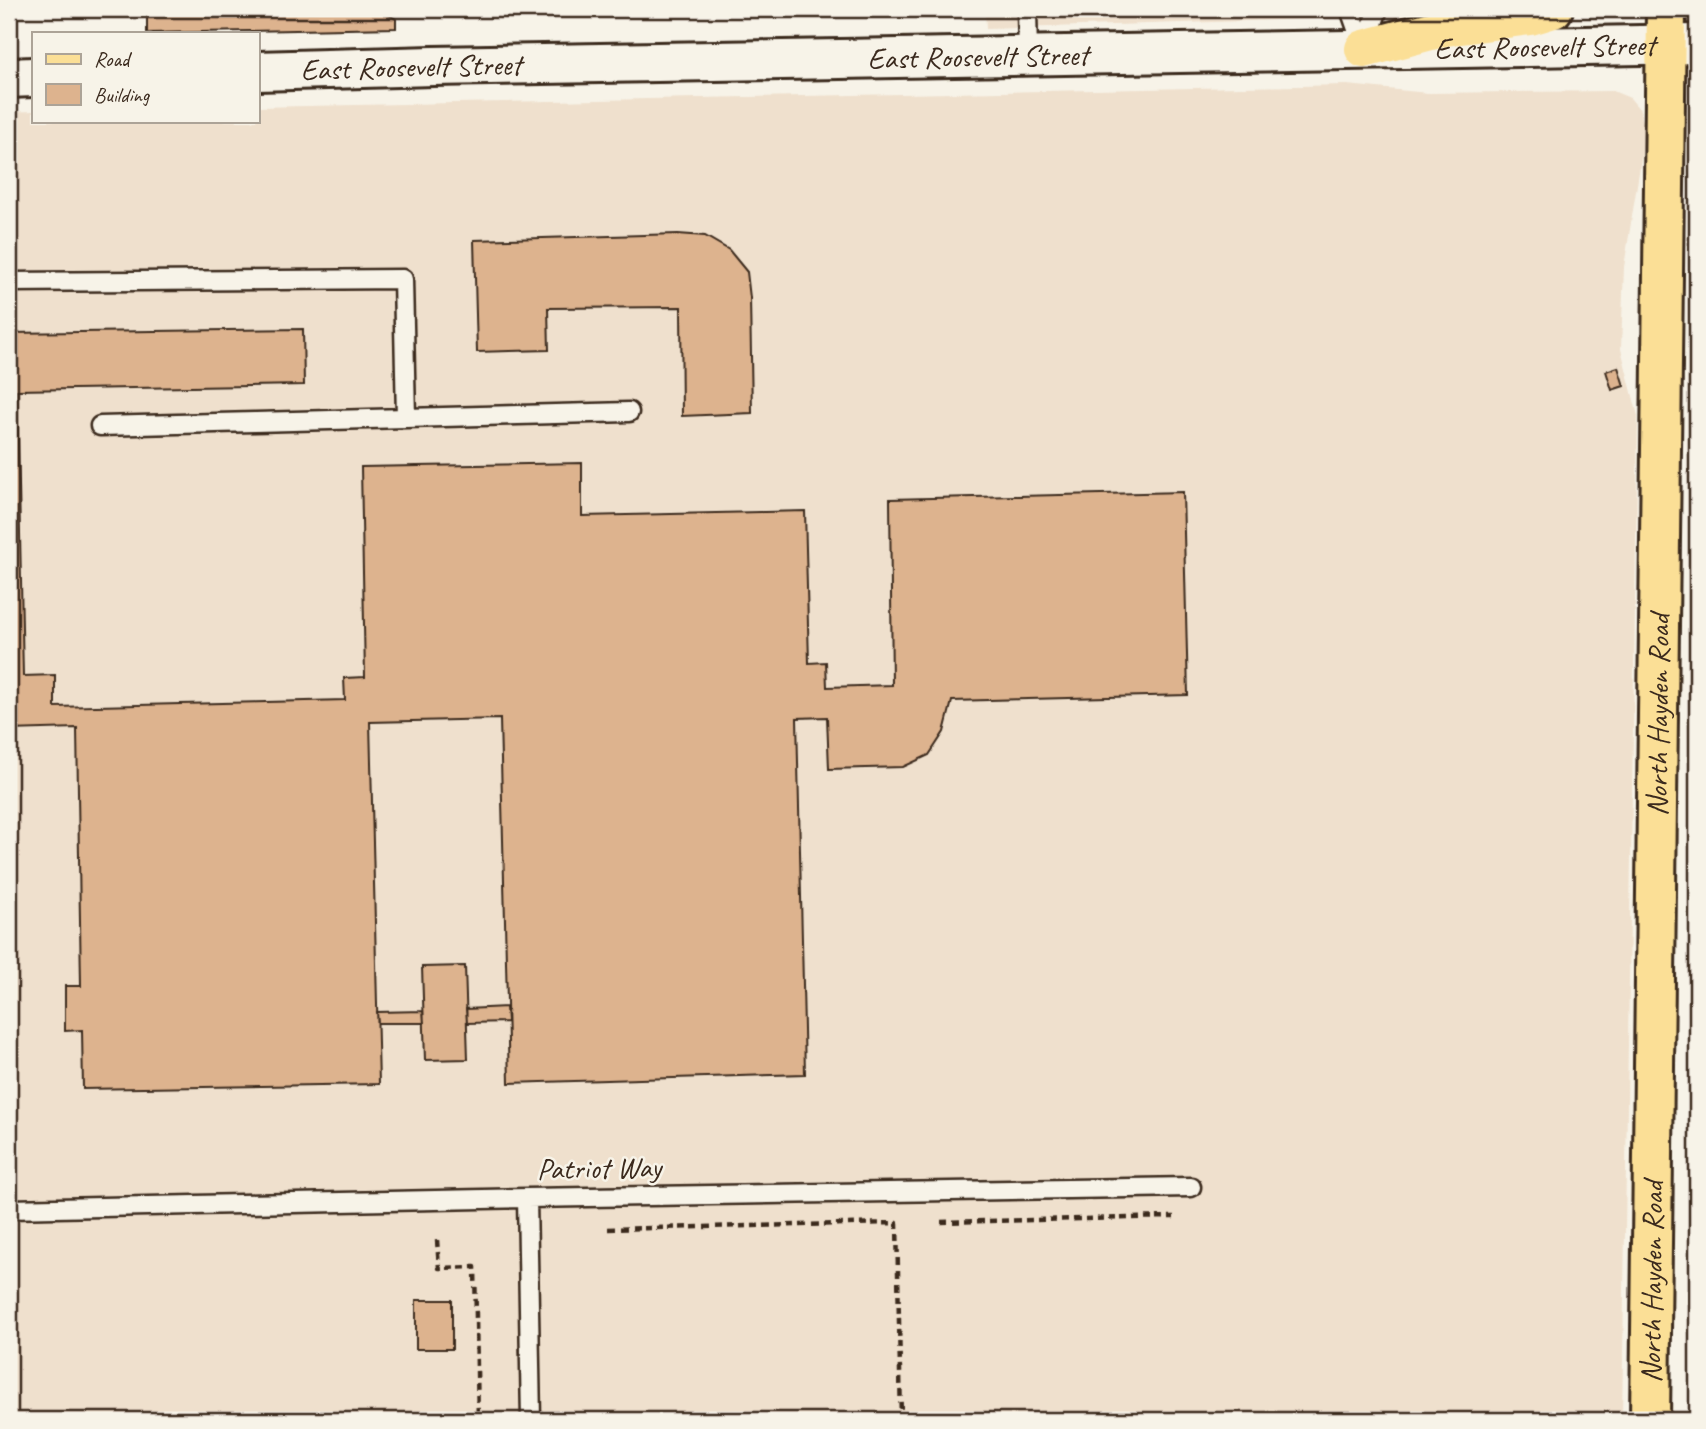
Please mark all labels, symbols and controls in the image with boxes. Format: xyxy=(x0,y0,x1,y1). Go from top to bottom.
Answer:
street label: East Roosevelt Street xyxy=(1434,26,1660,68)
legend xyxy=(32,32,259,122)
street label: East Roosevelt Street xyxy=(867,36,1093,77)
street label: East Roosevelt Street xyxy=(300,45,526,89)
text: Road xyxy=(94,46,133,72)
text: Building xyxy=(94,82,151,108)
street label: North Hayden Road xyxy=(1638,610,1678,816)
street label: Patriot Way xyxy=(537,1148,664,1188)
street label: North Hayden Road xyxy=(1631,1177,1672,1383)

